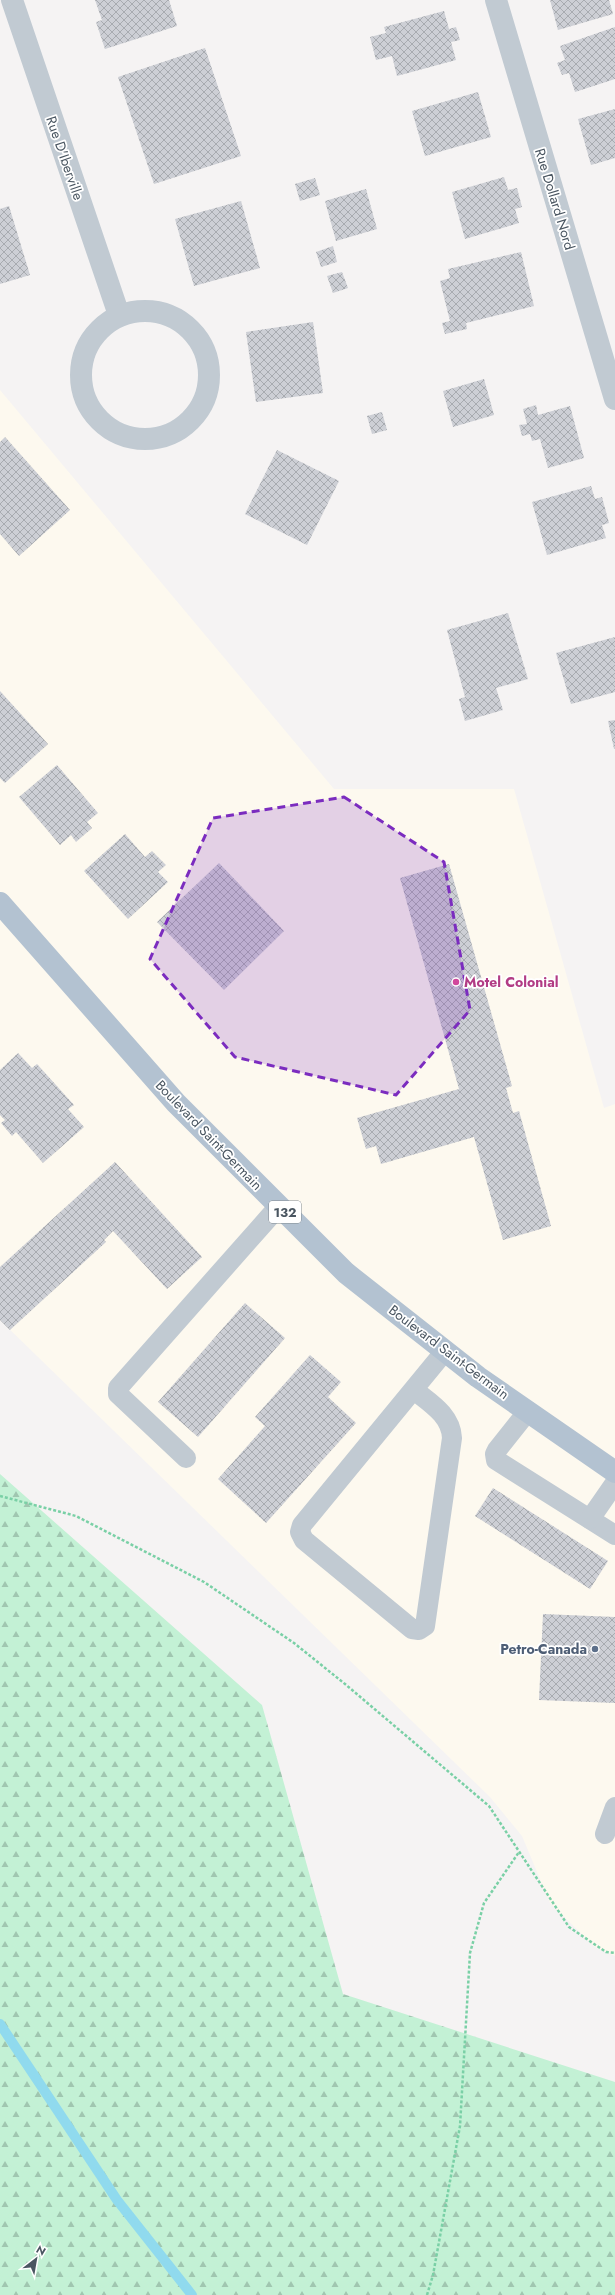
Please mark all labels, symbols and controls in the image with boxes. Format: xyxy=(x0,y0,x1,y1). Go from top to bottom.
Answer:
street label: Rue D'Iberville xyxy=(41,113,89,203)
street label: Rue Dollard Nord xyxy=(530,146,580,252)
place label: Motel Colonial xyxy=(464,972,559,992)
marker: Motel Colonial xyxy=(451,977,461,987)
street label: Boulevard Saint-Germain xyxy=(151,1076,267,1194)
road number: 132 xyxy=(269,1201,301,1223)
street label: Boulevard Saint-Germain xyxy=(385,1300,513,1404)
place label: Petro-Canada xyxy=(500,1639,587,1659)
marker: Petro-Canada xyxy=(590,1644,600,1654)
north arrow xyxy=(16,2239,56,2279)
text: N xyxy=(33,2241,49,2260)

